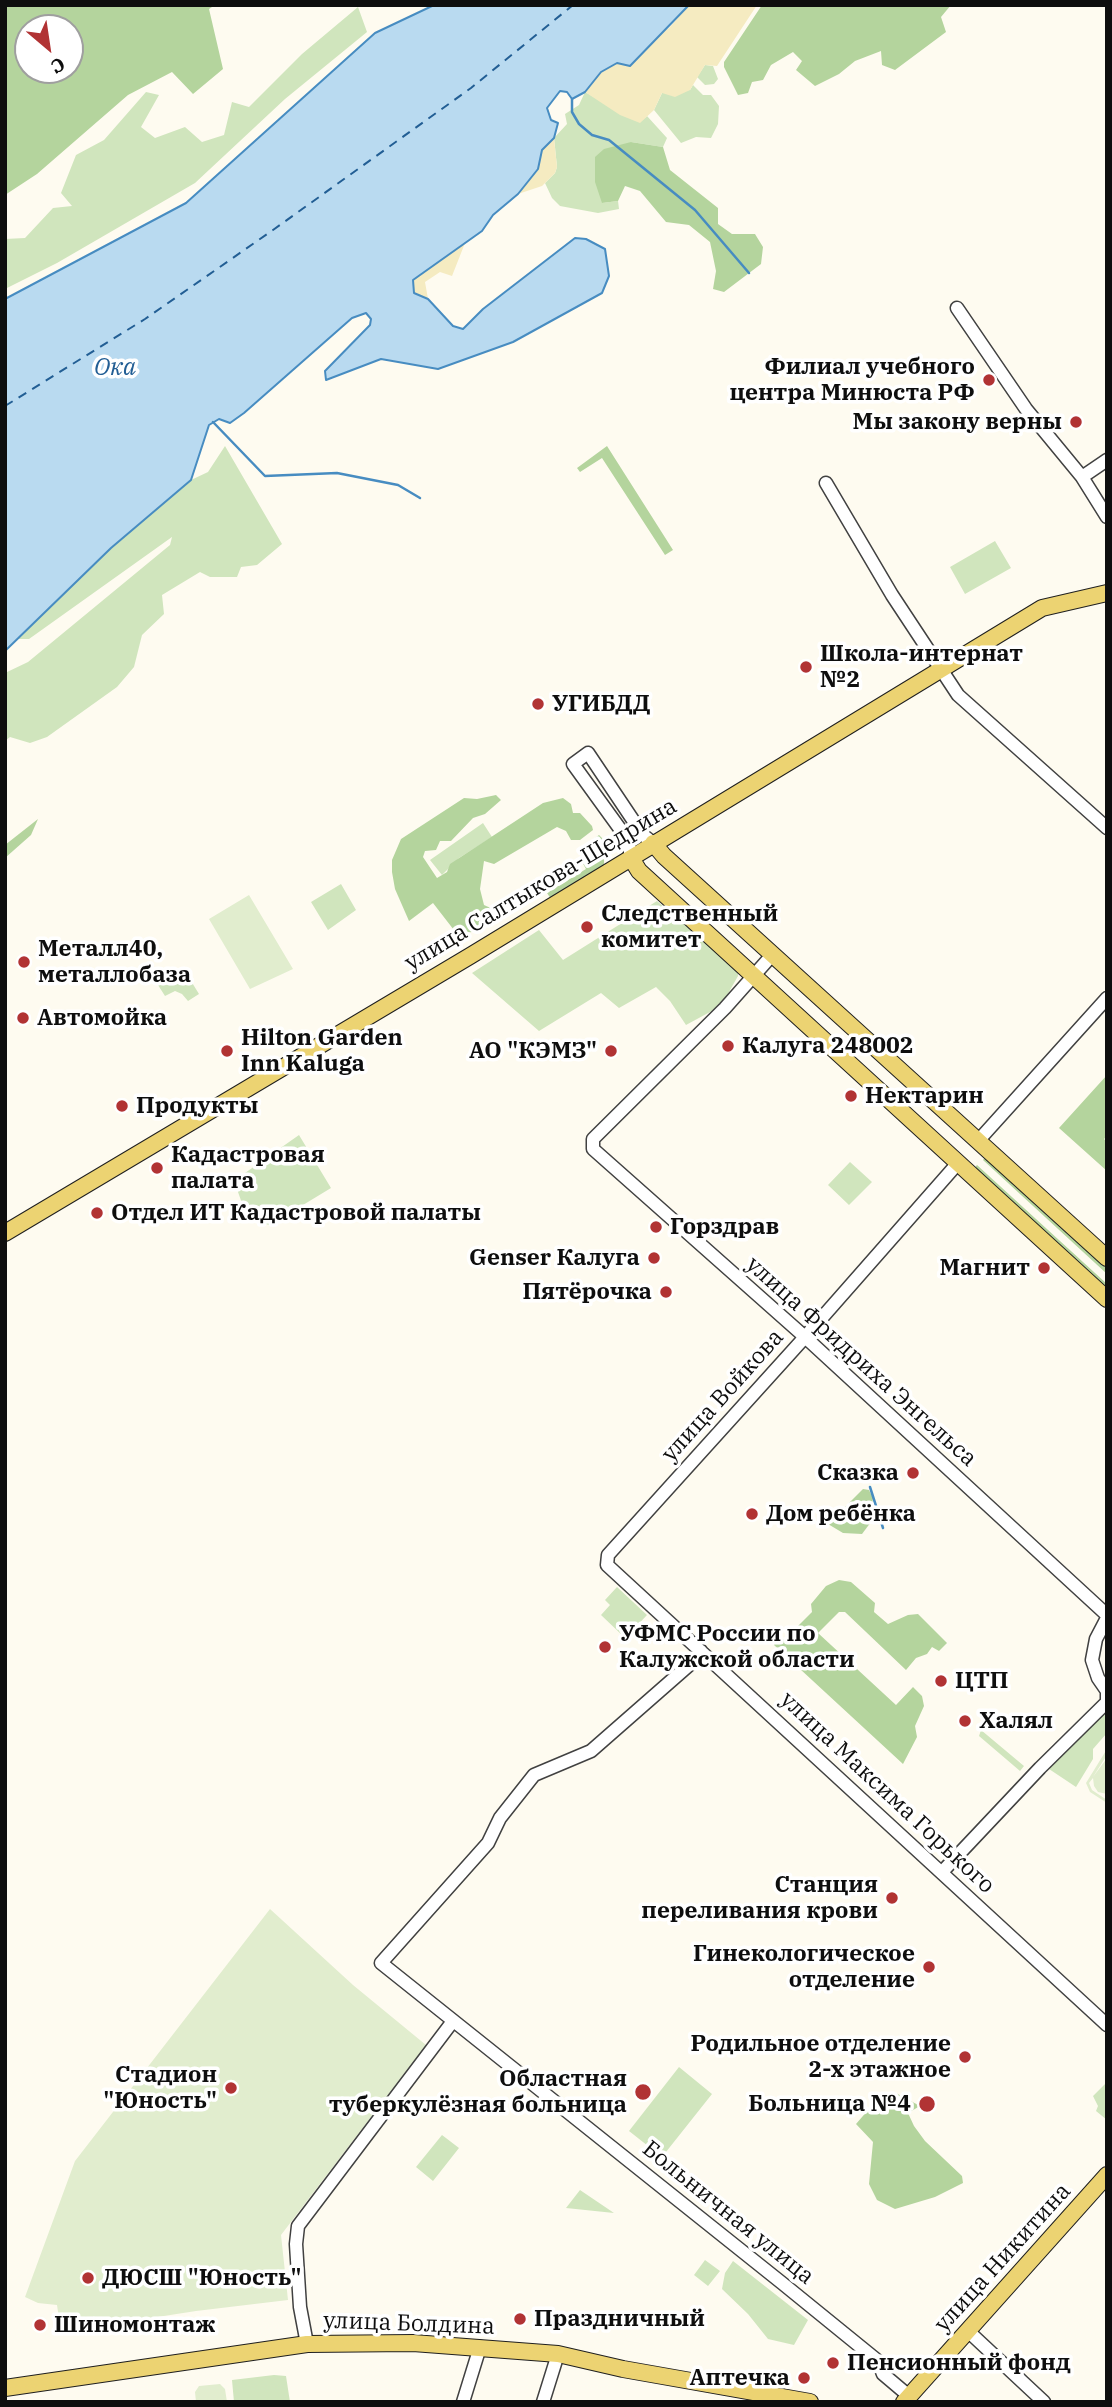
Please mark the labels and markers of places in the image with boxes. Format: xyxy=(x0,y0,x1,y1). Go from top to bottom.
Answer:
place label: Филиал учебного центра Минюста РФ xyxy=(729,353,975,407)
marker: Филиал учебного центра Минюста РФ xyxy=(981,372,997,388)
place label: Мы закону верны xyxy=(853,408,1062,436)
marker: Мы закону верны xyxy=(1068,414,1084,430)
place label: Школа-интернат №2 xyxy=(820,640,1023,694)
marker: Школа-интернат №2 xyxy=(798,659,814,675)
place label: УГИБДД xyxy=(552,690,650,718)
marker: УГИБДД xyxy=(530,696,546,712)
place label: Следственный комитет xyxy=(601,900,778,954)
marker: Следственный комитет xyxy=(579,919,595,935)
place label: Металл40, металлобаза xyxy=(38,935,191,989)
marker: Металл40, металлобаза xyxy=(16,954,32,970)
place label: Автомойка xyxy=(37,1004,167,1032)
marker: Автомойка xyxy=(15,1010,31,1026)
place label: Hilton Garden Inn Kaluga xyxy=(241,1024,403,1078)
place label: Калуга 248002 xyxy=(742,1032,914,1060)
place label: АО "КЭМЗ" xyxy=(469,1037,597,1065)
marker: Калуга 248002 xyxy=(720,1038,736,1054)
marker: Hilton Garden Inn Kaluga xyxy=(219,1043,235,1059)
marker: АО "КЭМЗ" xyxy=(603,1043,619,1059)
place label: Нектарин xyxy=(865,1082,984,1110)
marker: Нектарин xyxy=(843,1088,859,1104)
place label: Продукты xyxy=(136,1092,258,1120)
marker: Продукты xyxy=(114,1098,130,1114)
place label: Кадастровая палата xyxy=(171,1141,325,1195)
marker: Кадастровая палата xyxy=(149,1160,165,1176)
place label: Отдел ИТ Кадастровой палаты xyxy=(111,1199,481,1227)
marker: Отдел ИТ Кадастровой палаты xyxy=(89,1205,105,1221)
place label: Горздрав xyxy=(670,1213,779,1241)
marker: Горздрав xyxy=(648,1219,664,1235)
place label: Genser Калуга xyxy=(469,1244,640,1272)
marker: Genser Калуга xyxy=(646,1250,662,1266)
place label: Магнит xyxy=(939,1254,1030,1282)
marker: Магнит xyxy=(1036,1260,1052,1276)
place label: Пятёрочка xyxy=(522,1278,652,1306)
marker: Пятёрочка xyxy=(658,1284,674,1300)
place label: Сказка xyxy=(817,1459,899,1487)
marker: Сказка xyxy=(905,1465,921,1481)
place label: Дом ребёнка xyxy=(766,1500,916,1528)
marker: Дом ребёнка xyxy=(744,1506,760,1522)
place label: УФМС России по Калужской области xyxy=(619,1620,855,1674)
marker: УФМС России по Калужской области xyxy=(597,1639,613,1655)
place label: ЦТП xyxy=(955,1667,1008,1695)
marker: ЦТП xyxy=(933,1673,949,1689)
place label: Халял xyxy=(979,1707,1053,1735)
marker: Халял xyxy=(957,1713,973,1729)
place label: Станция переливания крови xyxy=(641,1871,878,1925)
marker: Станция переливания крови xyxy=(884,1890,900,1906)
place label: Гинекологическое отделение xyxy=(693,1940,915,1994)
marker: Гинекологическое отделение xyxy=(921,1959,937,1975)
place label: Родильное отделение 2-х этажное xyxy=(690,2030,951,2084)
marker: Родильное отделение 2-х этажное xyxy=(957,2049,973,2065)
place label: Стадион "Юность" xyxy=(103,2061,217,2115)
place label: Областная туберкулёзная больница xyxy=(329,2065,627,2119)
marker: Стадион "Юность" xyxy=(223,2080,239,2096)
marker: Областная туберкулёзная больница xyxy=(633,2082,653,2102)
place label: Больница №4 xyxy=(748,2090,911,2118)
marker: Больница №4 xyxy=(917,2094,937,2114)
place label: ДЮСШ "Юность" xyxy=(102,2264,301,2292)
marker: ДЮСШ "Юность" xyxy=(80,2270,96,2286)
place label: Праздничный xyxy=(534,2305,705,2333)
place label: Шиномонтаж xyxy=(54,2311,215,2339)
marker: Праздничный xyxy=(512,2311,528,2327)
marker: Шиномонтаж xyxy=(32,2317,48,2333)
place label: Пенсионный фонд xyxy=(847,2349,1071,2377)
marker: Пенсионный фонд xyxy=(825,2355,841,2371)
place label: Аптечка xyxy=(690,2364,790,2392)
marker: Аптечка xyxy=(796,2370,812,2386)

